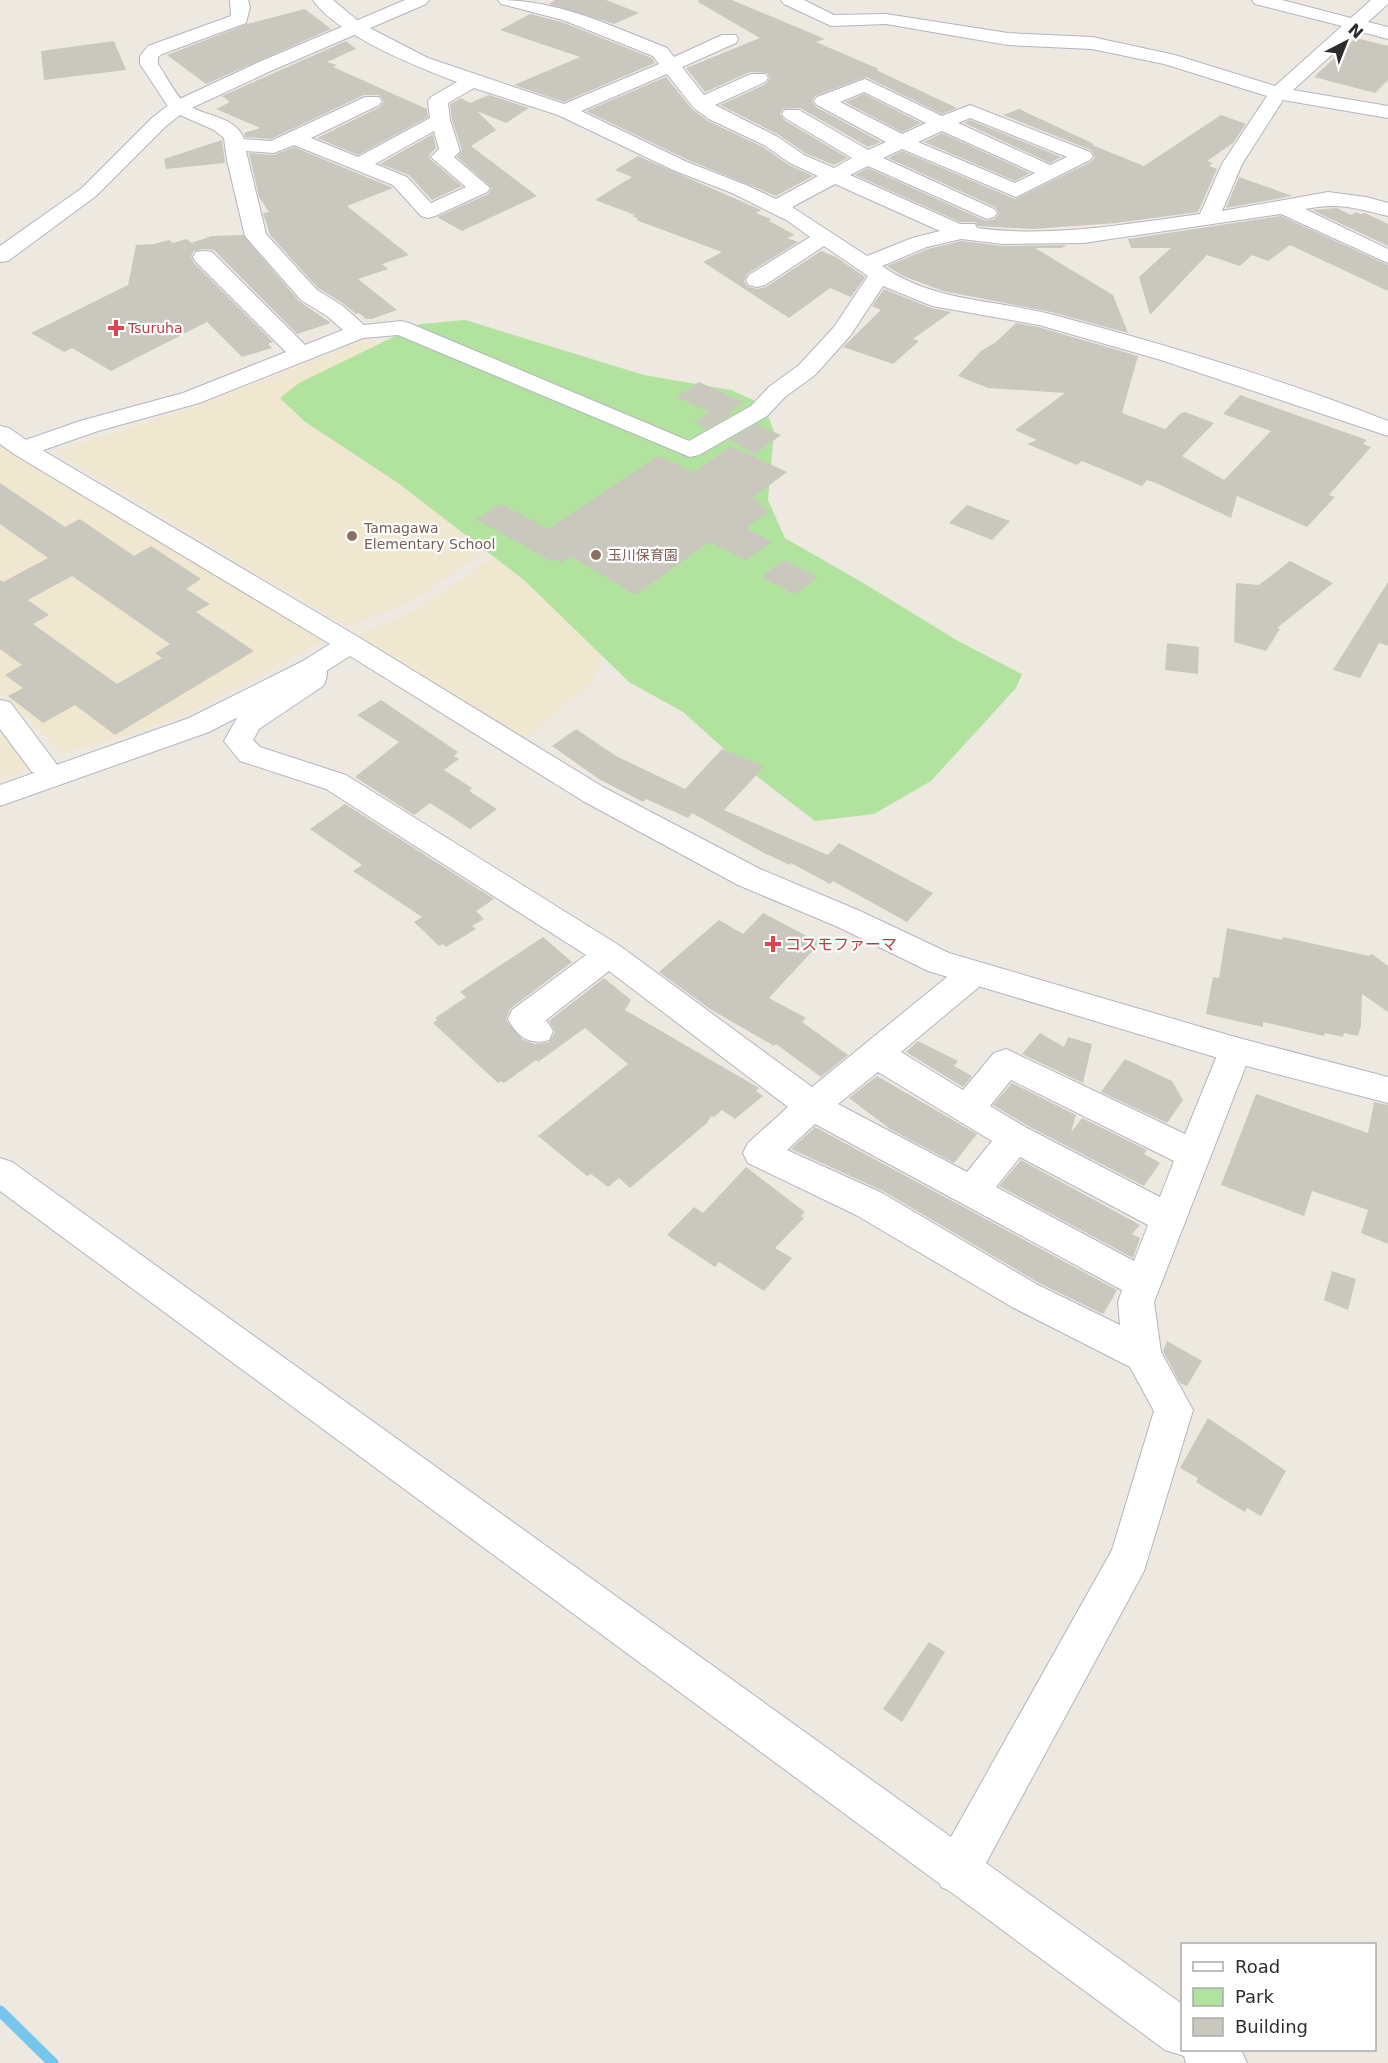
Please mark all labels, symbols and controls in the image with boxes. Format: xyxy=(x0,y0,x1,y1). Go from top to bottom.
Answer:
north arrow xyxy=(1316,12,1376,72)
text: N xyxy=(1344,20,1367,43)
place label: Tsuruha xyxy=(127,320,182,336)
marker: Tsuruha xyxy=(109,321,123,335)
place label: Tamagawa Elementary School xyxy=(363,520,496,552)
marker: Tamagawa Elementary School xyxy=(345,529,359,543)
place label: 玉川保育園 xyxy=(608,547,678,563)
marker: 玉川保育園 xyxy=(589,548,603,562)
place label: コスモファーマ xyxy=(785,935,897,954)
marker: コスモファーマ xyxy=(766,937,780,951)
legend xyxy=(1181,1943,1376,2051)
text: Road xyxy=(1235,1956,1280,1977)
text: Park xyxy=(1235,1986,1274,2007)
text: Building xyxy=(1235,2016,1308,2037)

